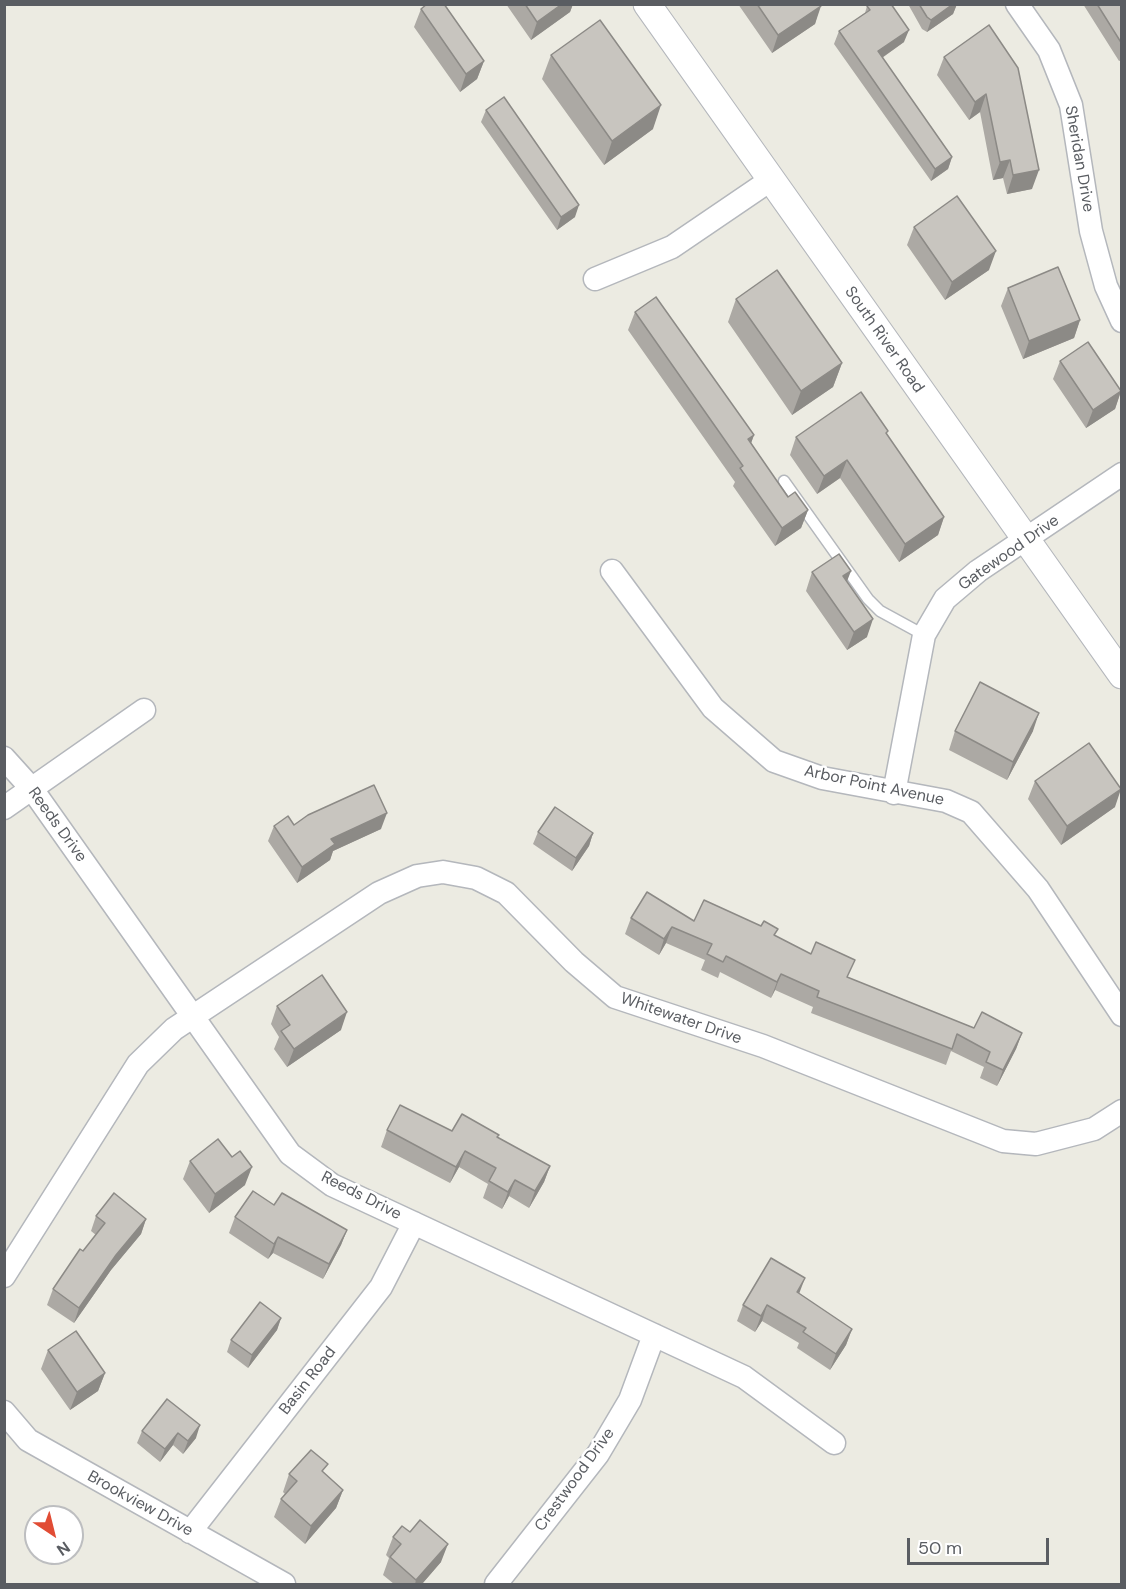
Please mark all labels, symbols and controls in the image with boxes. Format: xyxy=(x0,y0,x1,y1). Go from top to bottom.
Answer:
street label: Sheridan Drive xyxy=(1060,104,1098,214)
street label: South River Road xyxy=(840,283,928,397)
street label: Gatewood Drive xyxy=(955,511,1063,595)
street label: Arbor Point Avenue xyxy=(802,762,946,810)
street label: Reeds Drive xyxy=(24,784,90,866)
street label: Whitewater Drive xyxy=(618,989,744,1049)
street label: Reeds Drive xyxy=(318,1168,404,1224)
street label: Basin Road xyxy=(276,1343,340,1419)
street label: Crestwood Drive xyxy=(531,1425,619,1535)
street label: Brookview Drive xyxy=(84,1467,196,1541)
north arrow xyxy=(24,1505,84,1565)
scale bar xyxy=(910,1526,1052,1564)
text: 50 m xyxy=(918,1536,962,1560)
text: N xyxy=(53,1537,74,1560)

